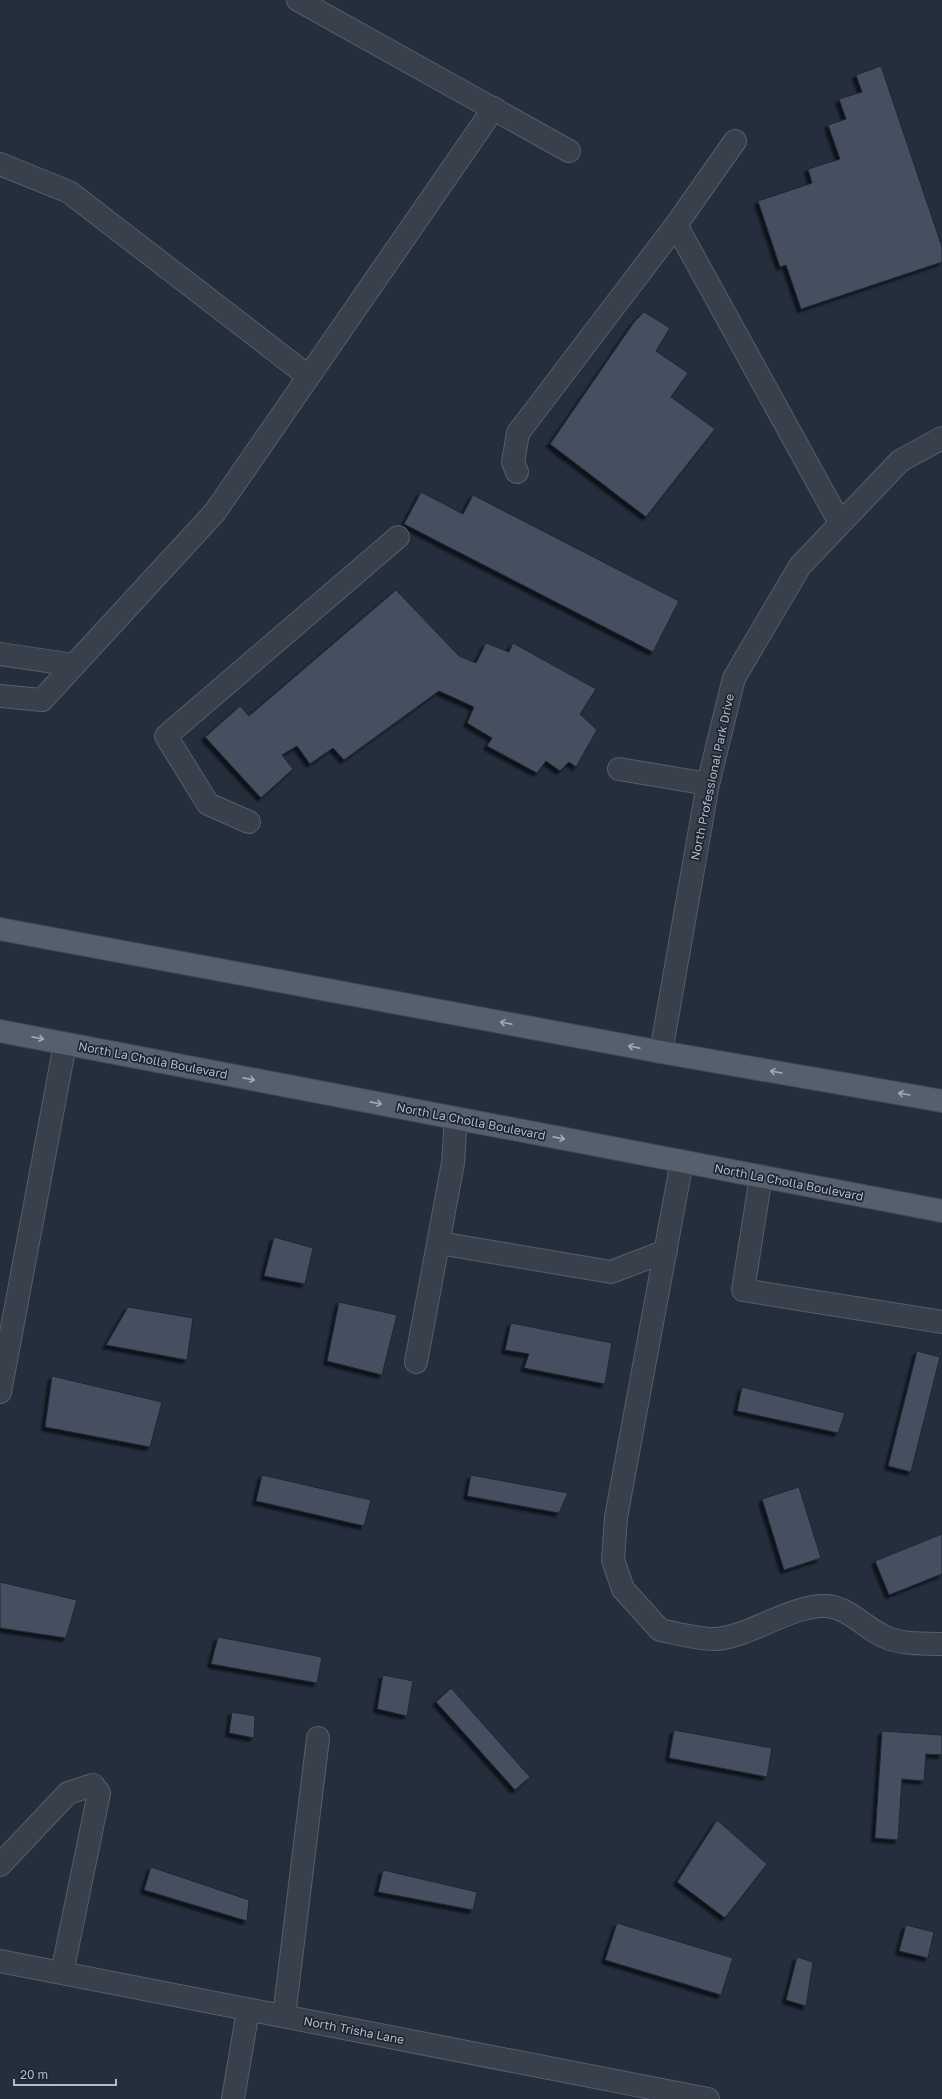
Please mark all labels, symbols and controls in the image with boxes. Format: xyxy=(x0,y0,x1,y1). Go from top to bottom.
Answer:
street label: North Professional Park Drive xyxy=(687,692,737,862)
one-way arrow xyxy=(500,1019,513,1027)
one-way arrow xyxy=(31,1035,44,1043)
street label: North La Cholla Boulevard xyxy=(77,1038,229,1082)
one-way arrow xyxy=(628,1042,641,1050)
one-way arrow xyxy=(769,1068,782,1076)
one-way arrow xyxy=(242,1075,255,1083)
one-way arrow xyxy=(897,1090,910,1098)
one-way arrow xyxy=(369,1099,382,1107)
street label: North La Cholla Boulevard xyxy=(395,1099,547,1143)
one-way arrow xyxy=(552,1134,565,1142)
street label: North La Cholla Boulevard xyxy=(713,1160,865,1204)
street label: North Trisha Lane xyxy=(302,2013,406,2047)
scale bar xyxy=(14,2061,116,2087)
text: 20 m xyxy=(20,2067,48,2082)

